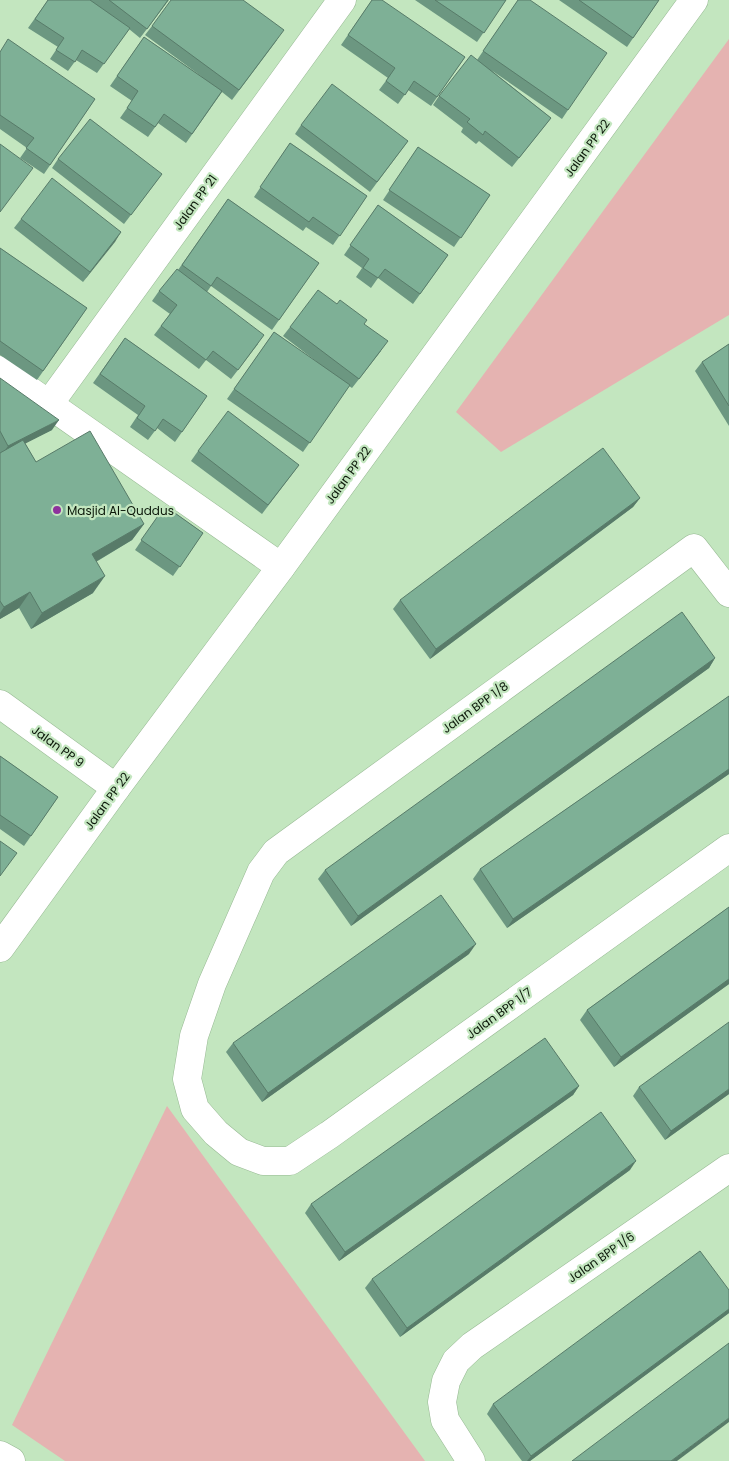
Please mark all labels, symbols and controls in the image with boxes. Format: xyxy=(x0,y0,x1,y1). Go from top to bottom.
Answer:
street label: Jalan PP 22 xyxy=(560,116,614,180)
street label: Jalan PP 21 xyxy=(169,171,221,233)
street label: Jalan PP 22 xyxy=(321,443,375,507)
place label: Masjid Al-Quddus xyxy=(67,502,174,519)
marker: Masjid Al-Quddus xyxy=(51,504,63,516)
street label: Jalan BPP 1/8 xyxy=(438,677,512,737)
street label: Jalan PP 9 xyxy=(28,721,88,771)
street label: Jalan PP 22 xyxy=(80,769,134,833)
street label: Jalan BPP 1/7 xyxy=(463,983,535,1043)
street label: Jalan BPP 1/6 xyxy=(564,1228,638,1286)

